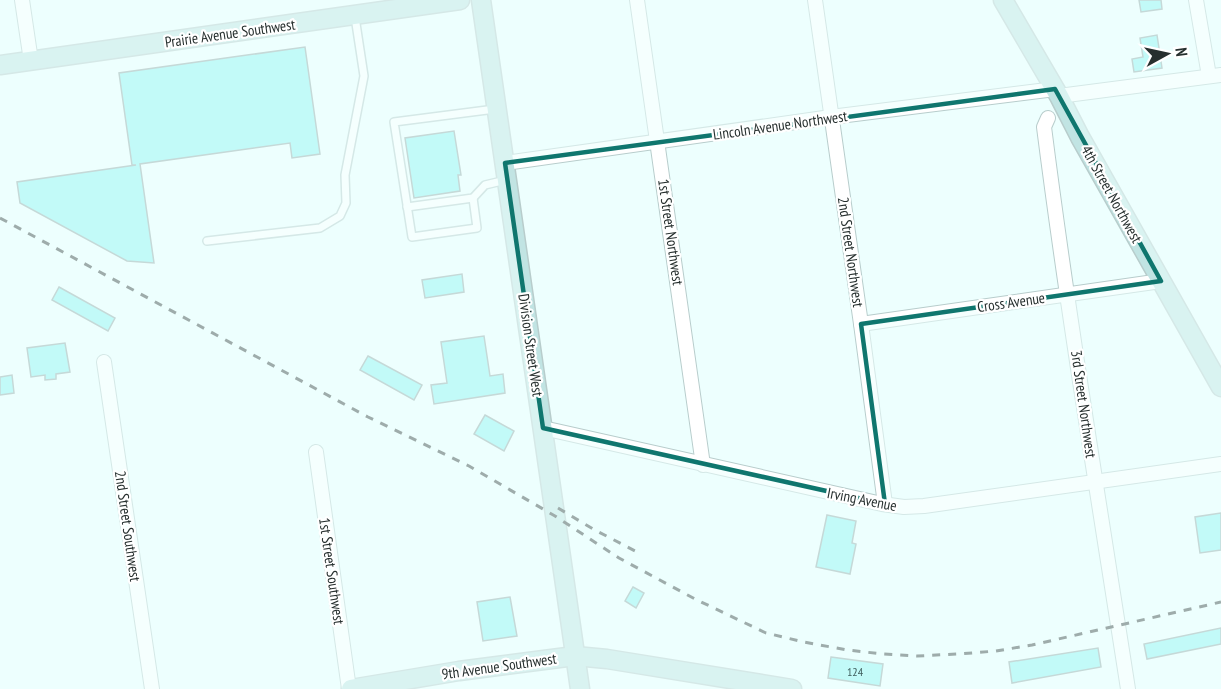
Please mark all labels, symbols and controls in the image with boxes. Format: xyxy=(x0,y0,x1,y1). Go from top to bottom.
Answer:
street label: Prairie Avenue Southwest xyxy=(164,14,296,52)
north arrow xyxy=(1137,24,1197,84)
text: N xyxy=(1171,46,1192,58)
street label: Lincoln Avenue Northwest xyxy=(712,106,848,144)
street label: 4th Street Northwest xyxy=(1077,142,1147,246)
street label: 1st Street Northwest xyxy=(654,178,688,286)
street label: 2nd Street Northwest xyxy=(834,196,868,308)
street label: Cross Avenue xyxy=(976,288,1046,316)
street label: Division Street West xyxy=(514,292,548,398)
street label: 3rd Street Northwest xyxy=(1067,349,1101,459)
street label: 2nd Street Southwest xyxy=(111,469,145,583)
street label: Irving Avenue xyxy=(826,483,898,515)
street label: 1st Street Southwest xyxy=(315,516,349,626)
street label: 9th Avenue Southwest xyxy=(440,649,558,683)
house number: 124 xyxy=(847,664,864,679)

